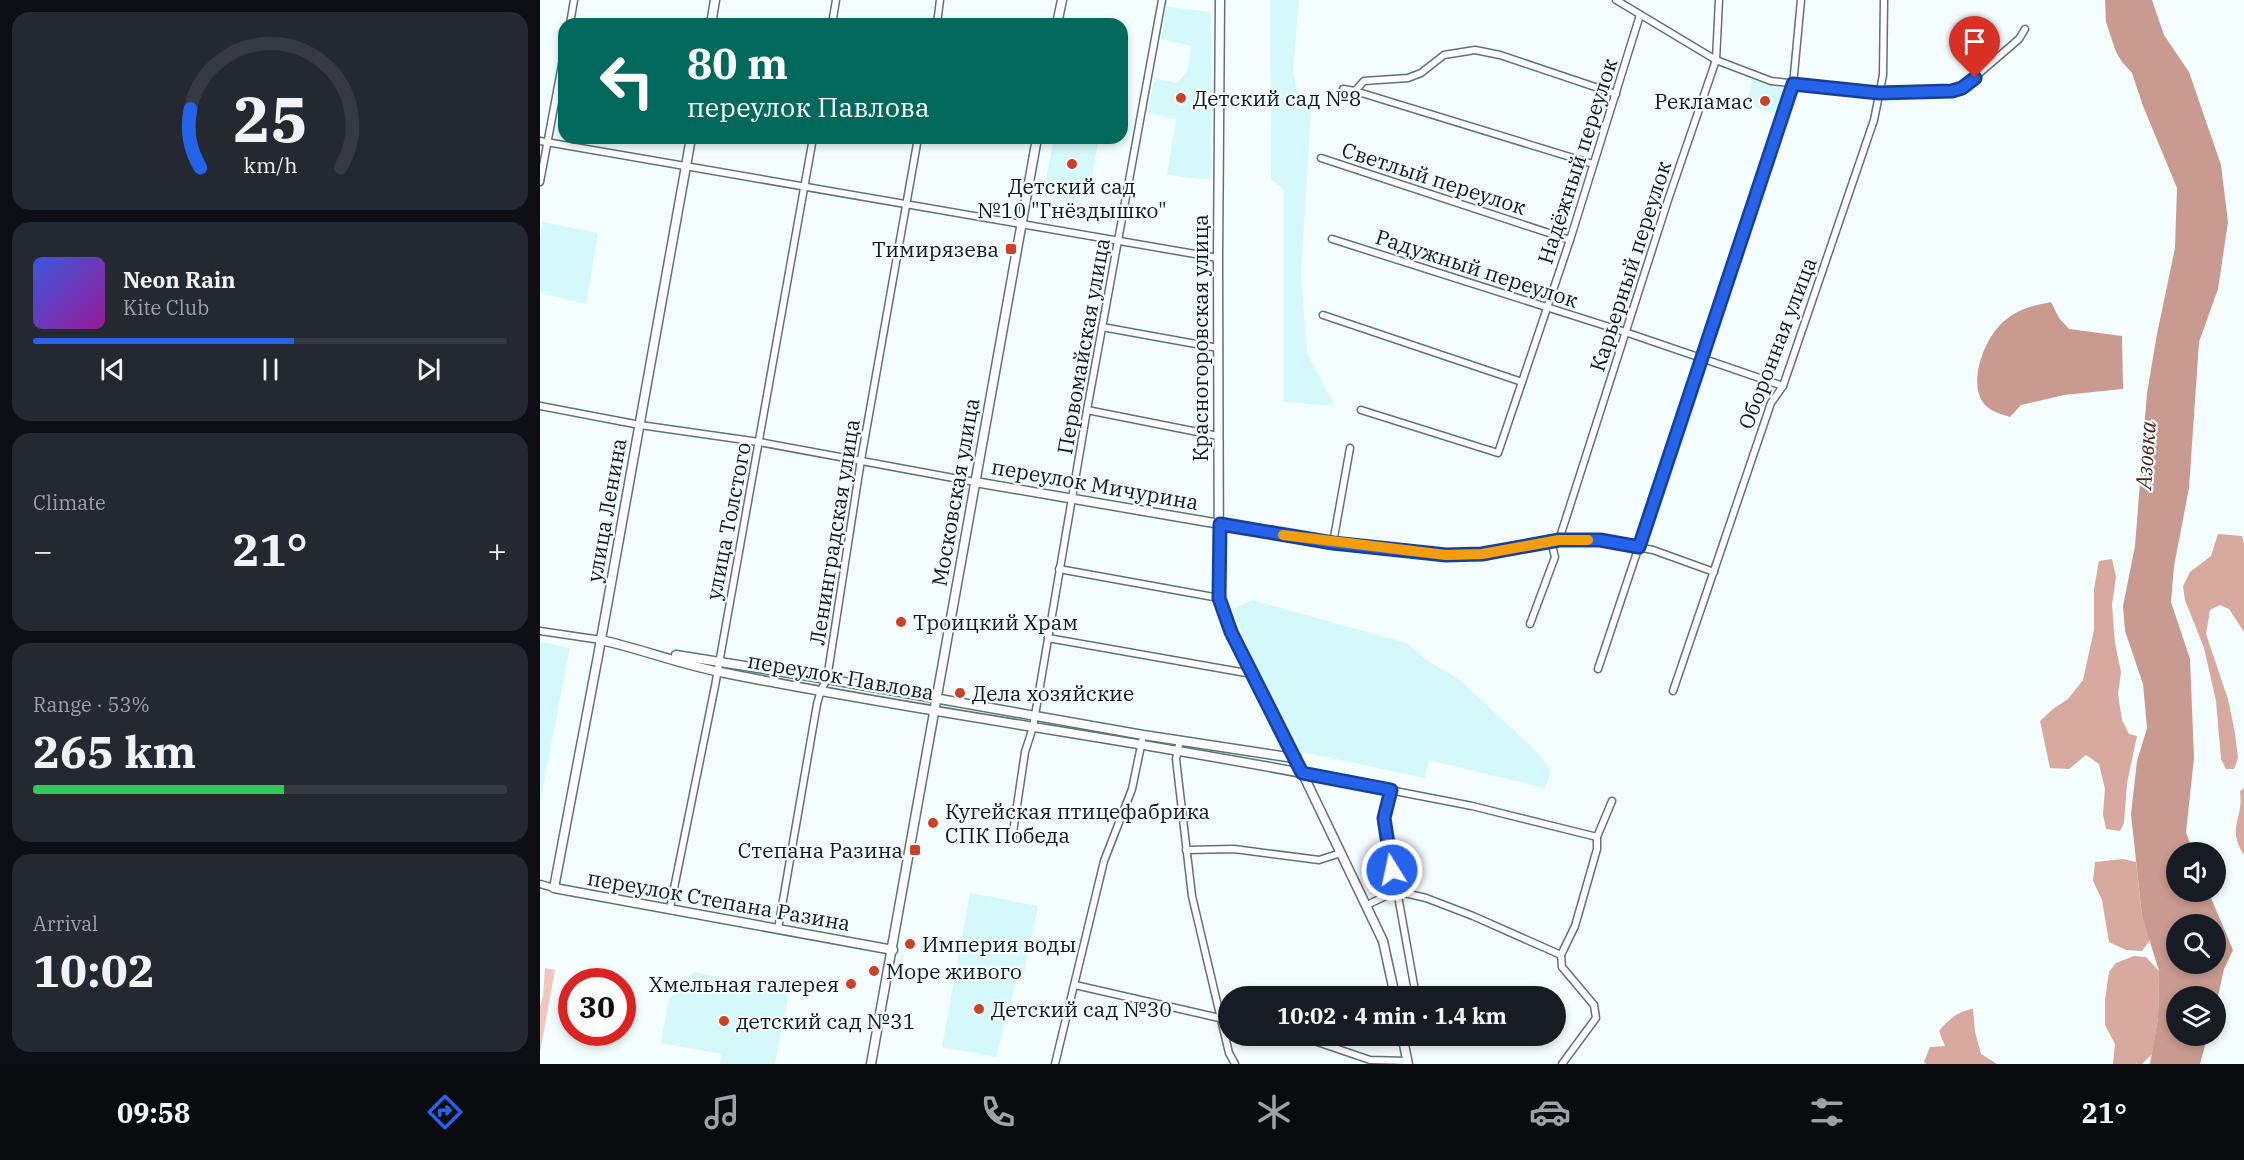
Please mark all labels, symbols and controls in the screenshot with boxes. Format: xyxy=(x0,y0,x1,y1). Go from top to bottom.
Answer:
pin xyxy=(1949,16,2000,78)
icon: arrive xyxy=(1958,25,1991,58)
text: 80 m xyxy=(687,36,788,91)
icon: left xyxy=(588,42,666,120)
street label: Надёжный переулок xyxy=(1531,55,1623,267)
text: 25 xyxy=(233,78,307,159)
place label: Детский сад №8 xyxy=(1193,84,1361,112)
place label: Рекламас xyxy=(1654,87,1753,115)
text: переулок Павлова xyxy=(687,89,930,124)
marker: Детский сад №8 xyxy=(1174,91,1188,105)
marker: Рекламас xyxy=(1758,94,1772,108)
street label: Светлый переулок xyxy=(1338,135,1530,221)
text: km/h xyxy=(243,152,297,180)
marker: Детский сад №10 "Гнёздышко" xyxy=(1065,157,1079,171)
street label: Карьерный переулок xyxy=(1583,157,1677,375)
place label: Детский сад №10 "Гнёздышко" xyxy=(977,172,1167,224)
street label: Красногоровская улица xyxy=(1186,214,1214,462)
street label: Радужный переулок xyxy=(1372,222,1582,314)
place label: Тимирязева xyxy=(872,235,999,263)
street label: Первомайская улица xyxy=(1050,236,1116,456)
marker: Тимирязева xyxy=(1004,242,1018,256)
street label: Оборонная улица xyxy=(1731,253,1823,433)
text: Neon Rain xyxy=(123,265,236,294)
text: Kite Club xyxy=(123,294,209,321)
icon: previous xyxy=(96,353,129,386)
icon: pause xyxy=(254,353,287,386)
icon: next xyxy=(412,353,445,386)
street label: Московская улица xyxy=(925,396,985,588)
street label: Ленинградская улица xyxy=(802,417,866,647)
water label: Азовка xyxy=(2128,420,2162,492)
street label: улица Ленина xyxy=(580,436,632,584)
street label: улица Толстого xyxy=(699,440,757,602)
street label: переулок Мичурина xyxy=(989,452,1201,516)
text: Climate xyxy=(33,489,106,516)
text: 21° xyxy=(232,520,308,578)
text: − xyxy=(33,529,53,572)
text: + xyxy=(487,529,507,572)
place label: Троицкий Храм xyxy=(913,608,1078,636)
marker: Троицкий Храм xyxy=(894,615,908,629)
street label: переулок Павлова xyxy=(746,646,936,706)
place label: Дела хозяйские xyxy=(972,679,1134,707)
marker: Дела хозяйские xyxy=(953,686,967,700)
text: Range · 53% xyxy=(33,691,150,718)
text: 265 km xyxy=(33,722,196,780)
place label: Кугейская птицефабрика СПК Победа xyxy=(945,797,1210,849)
marker: Кугейская птицефабрика СПК Победа xyxy=(926,816,940,830)
place label: Степана Разина xyxy=(738,836,903,864)
position arrow xyxy=(1360,838,1424,902)
map controls xyxy=(2166,842,2226,1046)
button: sound xyxy=(2166,842,2226,902)
marker: Степана Разина xyxy=(908,843,922,857)
street label: переулок Степана Разина xyxy=(585,863,853,937)
text: Arrival xyxy=(33,910,98,937)
button: search xyxy=(2166,914,2226,974)
place label: Империя воды xyxy=(922,930,1076,958)
marker: Империя воды xyxy=(903,937,917,951)
text: 10:02 xyxy=(33,941,155,999)
place label: Море живого xyxy=(886,957,1022,985)
marker: Море живого xyxy=(867,964,881,978)
speed limit sign: 30 xyxy=(558,968,636,1046)
place label: Хмельная галерея xyxy=(649,970,839,998)
marker: Хмельная галерея xyxy=(844,977,858,991)
button: layers xyxy=(2166,986,2226,1046)
place label: Детский сад №30 xyxy=(991,995,1172,1023)
text: 10:02 · 4 min · 1.4 km xyxy=(1277,1001,1507,1030)
marker: Детский сад №30 xyxy=(972,1002,986,1016)
place label: детский сад №31 xyxy=(736,1007,915,1035)
marker: детский сад №31 xyxy=(717,1014,731,1028)
icon: directions xyxy=(424,1091,466,1133)
icon: music xyxy=(701,1091,743,1133)
icon: phone xyxy=(977,1091,1019,1133)
icon: climate xyxy=(1253,1091,1295,1133)
icon: car xyxy=(1529,1091,1571,1133)
icon: filters xyxy=(1806,1091,1848,1133)
text: 09:58 xyxy=(117,1095,190,1130)
text: 21° xyxy=(2082,1095,2127,1130)

